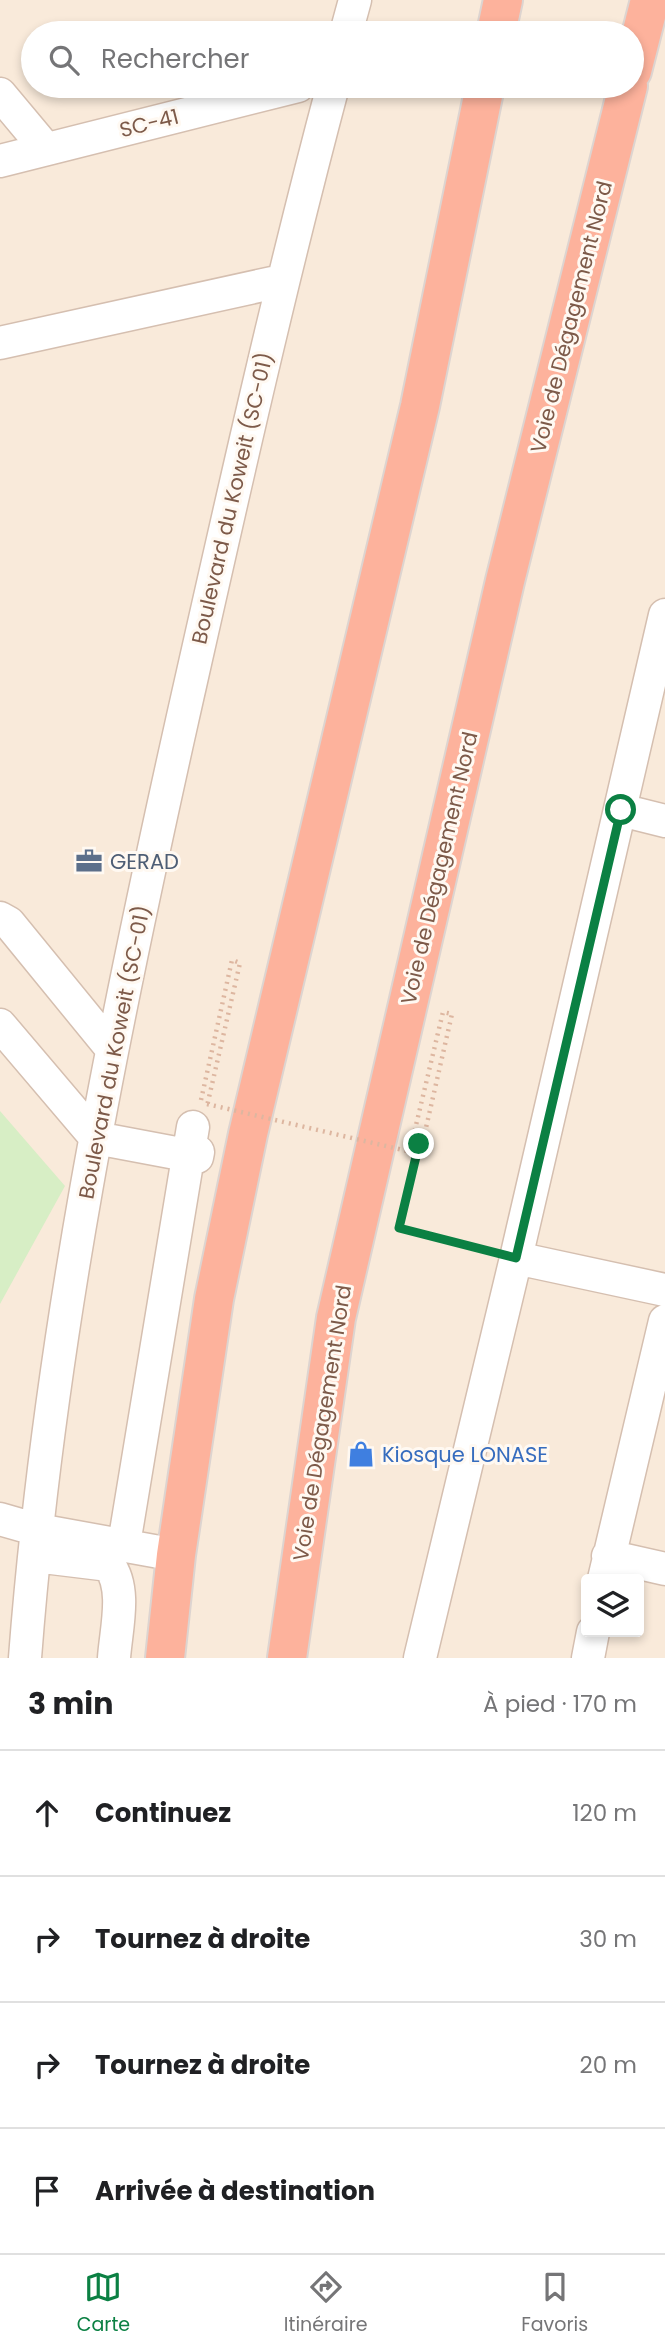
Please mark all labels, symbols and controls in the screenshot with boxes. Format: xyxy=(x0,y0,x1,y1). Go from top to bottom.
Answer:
search box xyxy=(21,21,644,98)
icon: search xyxy=(45,41,83,79)
text: Rechercher xyxy=(101,41,249,77)
street label: SC-41 xyxy=(116,102,182,144)
street label: Voie de Dégagement Nord xyxy=(523,178,619,456)
street label: Boulevard du Koweit (SC-01) xyxy=(184,349,280,647)
street label: Voie de Dégagement Nord xyxy=(393,729,485,1007)
route start xyxy=(605,794,636,825)
office icon: GERAD xyxy=(74,846,104,876)
place label: GERAD xyxy=(110,847,179,876)
street label: Boulevard du Koweit (SC-01) xyxy=(71,903,157,1201)
route end xyxy=(403,1128,434,1159)
street label: Voie de Dégagement Nord xyxy=(286,1283,358,1563)
shop icon: Kiosque LONASE xyxy=(346,1439,376,1469)
place label: Kiosque LONASE xyxy=(382,1440,548,1469)
map controls xyxy=(581,1574,644,1637)
button: layers xyxy=(581,1574,644,1637)
text: 3 min xyxy=(28,1682,113,1725)
text: À pied · 170 m xyxy=(483,1688,637,1720)
icon: ahead xyxy=(28,1794,66,1832)
text: Continuez xyxy=(95,1795,231,1831)
text: 120 m xyxy=(572,1797,637,1829)
icon: right xyxy=(28,1920,66,1958)
text: Tournez à droite xyxy=(95,1921,310,1957)
text: 30 m xyxy=(579,1923,637,1955)
icon: right xyxy=(28,2046,66,2084)
text: Tournez à droite xyxy=(95,2047,310,2083)
text: 20 m xyxy=(579,2049,637,2081)
icon: arrive xyxy=(28,2172,66,2210)
text: Arrivée à destination xyxy=(95,2173,375,2209)
tab: Carte xyxy=(77,2268,130,2339)
tab: Itinéraire xyxy=(284,2268,368,2339)
tab: Favoris xyxy=(521,2268,588,2339)

